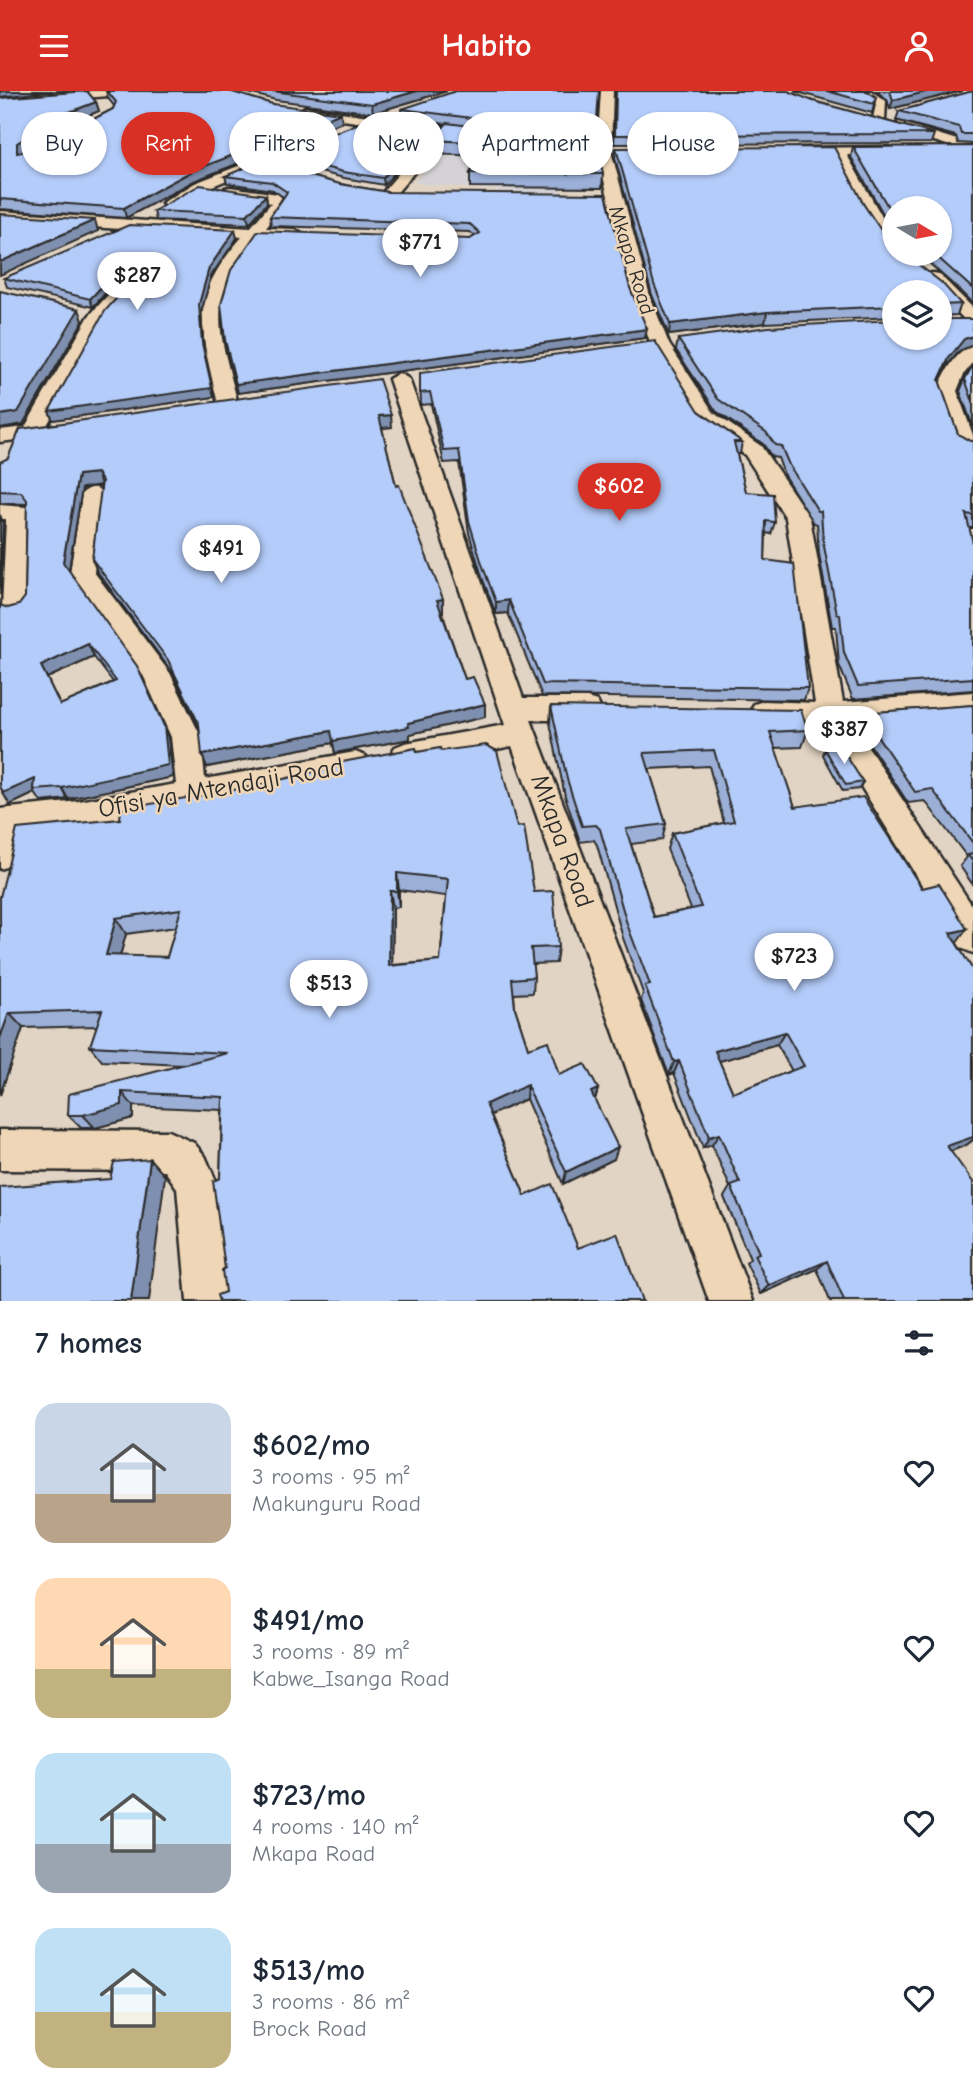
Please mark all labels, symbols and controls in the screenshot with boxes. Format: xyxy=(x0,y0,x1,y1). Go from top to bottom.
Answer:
icon: menu xyxy=(35,27,73,65)
text: Habito xyxy=(442,27,531,64)
icon: person xyxy=(900,27,938,65)
chip: Buy xyxy=(21,112,107,175)
chip: Rent xyxy=(121,112,215,175)
chip: Filters xyxy=(229,112,339,175)
chip: New xyxy=(353,112,444,175)
chip: Apartment xyxy=(458,112,613,175)
chip: House xyxy=(627,112,739,175)
north arrow xyxy=(882,196,952,266)
map controls xyxy=(882,196,952,350)
street label: Mkapa Road xyxy=(604,203,660,317)
pin: $771 xyxy=(379,219,461,279)
text: $771 xyxy=(398,228,442,255)
pin: $287 xyxy=(96,253,178,312)
text: $287 xyxy=(113,261,161,288)
button: layers xyxy=(882,280,952,350)
pin: $602 xyxy=(578,463,660,523)
text: $602 xyxy=(594,472,644,499)
pin: $491 xyxy=(180,525,262,585)
text: $491 xyxy=(198,534,244,561)
pin: $387 xyxy=(803,707,885,766)
text: $387 xyxy=(820,715,868,742)
street label: Ofisi ya Mtendaji Road xyxy=(96,752,346,824)
street label: Mkapa Road xyxy=(524,770,600,912)
pin: $723 xyxy=(753,933,835,993)
text: $723 xyxy=(771,942,818,969)
pin: $513 xyxy=(288,961,370,1020)
text: $513 xyxy=(306,969,352,996)
icon: filters xyxy=(900,1324,938,1362)
text: 7 homes xyxy=(35,1326,142,1361)
text: $602/mo xyxy=(252,1428,370,1463)
icon: home xyxy=(91,1431,175,1515)
icon: heart xyxy=(900,1454,938,1492)
text: 3 rooms · 95 m² xyxy=(252,1463,410,1490)
text: Makunguru Road xyxy=(252,1490,421,1517)
text: $491/mo xyxy=(252,1603,364,1638)
icon: home xyxy=(91,1606,175,1690)
icon: heart xyxy=(900,1629,938,1667)
text: 3 rooms · 89 m² xyxy=(252,1638,409,1665)
text: Kabwe_Isanga Road xyxy=(252,1665,450,1692)
text: $723/mo xyxy=(252,1778,366,1813)
icon: home xyxy=(91,1781,175,1865)
icon: heart xyxy=(900,1804,938,1842)
text: 4 rooms · 140 m² xyxy=(252,1813,419,1840)
text: Mkapa Road xyxy=(252,1840,375,1867)
text: $513/mo xyxy=(252,1953,365,1988)
icon: home xyxy=(91,1956,175,2040)
icon: heart xyxy=(900,1979,938,2017)
text: 3 rooms · 86 m² xyxy=(252,1988,409,2015)
text: Brock Road xyxy=(252,2015,367,2042)

